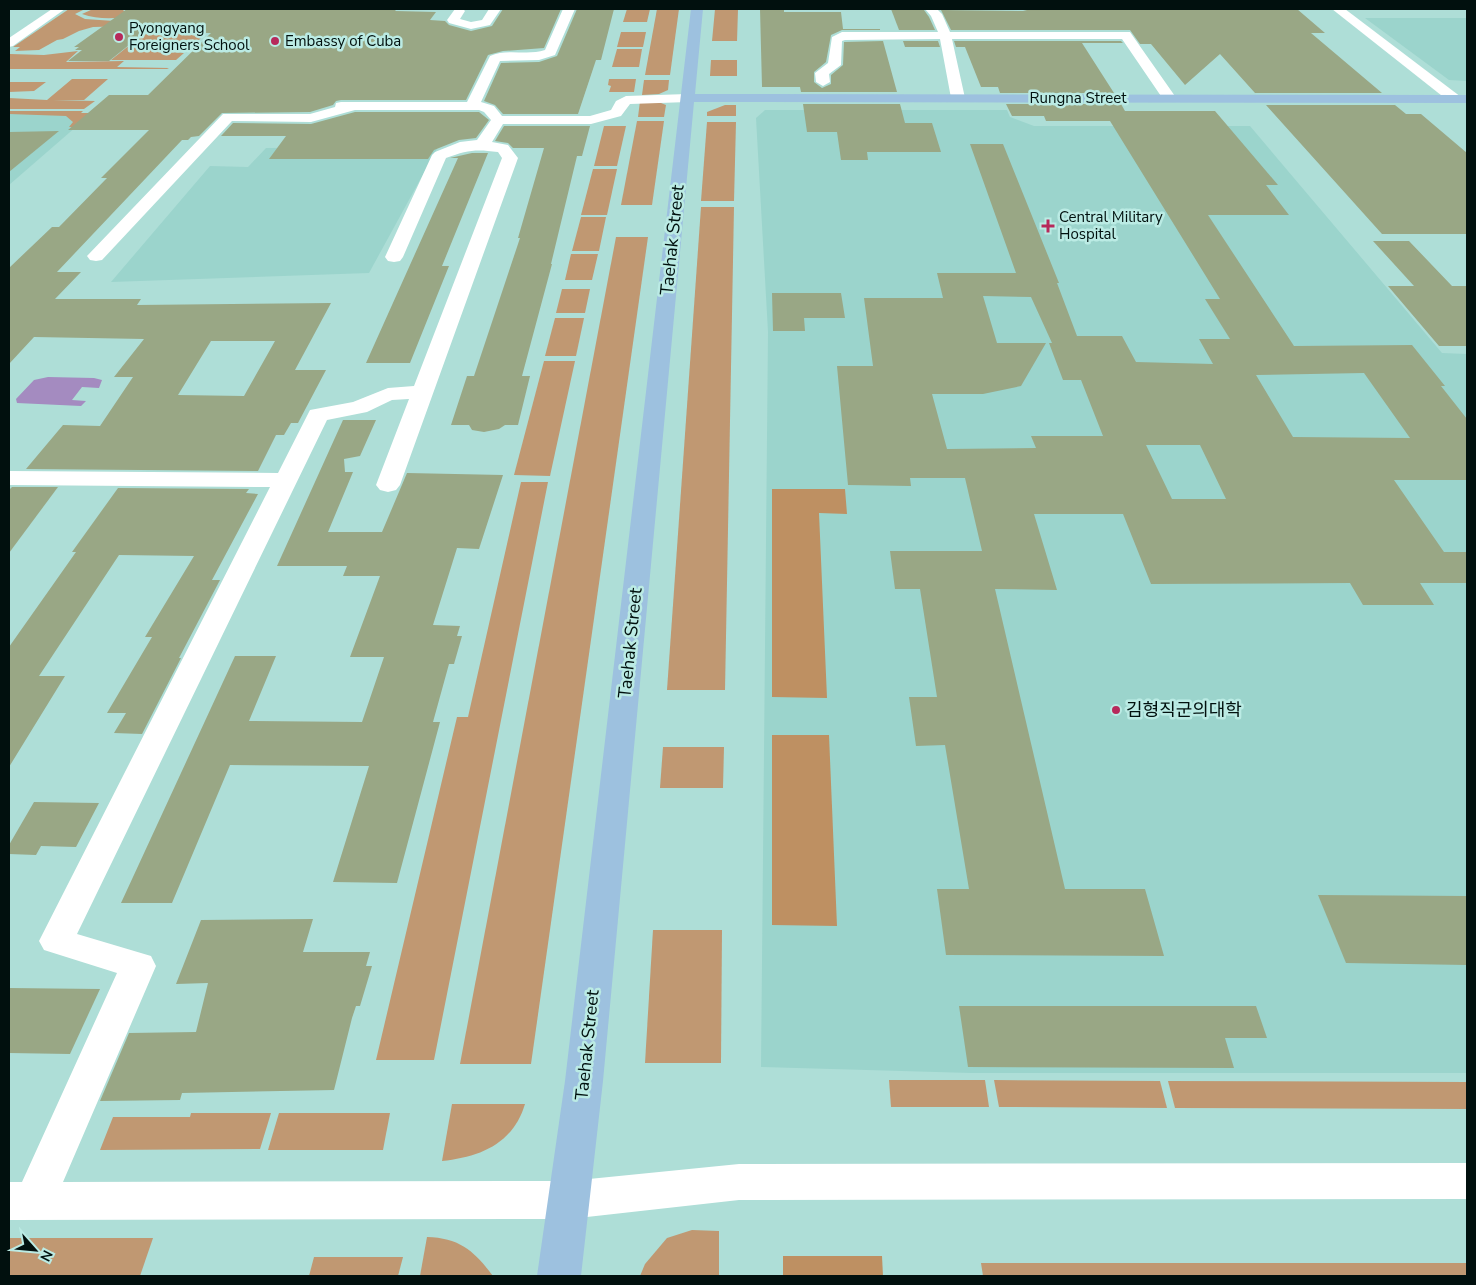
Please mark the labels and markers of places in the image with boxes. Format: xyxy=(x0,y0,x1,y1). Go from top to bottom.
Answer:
place label: Pyongyang Foreigners School xyxy=(129,18,250,55)
marker: Pyongyang Foreigners School xyxy=(113,31,125,43)
place label: Embassy of Cuba xyxy=(285,31,401,51)
marker: Embassy of Cuba xyxy=(269,35,281,47)
place label: Central Military Hospital xyxy=(1059,207,1163,244)
marker: Central Military Hospital xyxy=(1041,219,1055,233)
place label: 김형직군의대학 xyxy=(1126,698,1242,722)
marker: 김형직군의대학 xyxy=(1110,704,1122,716)

